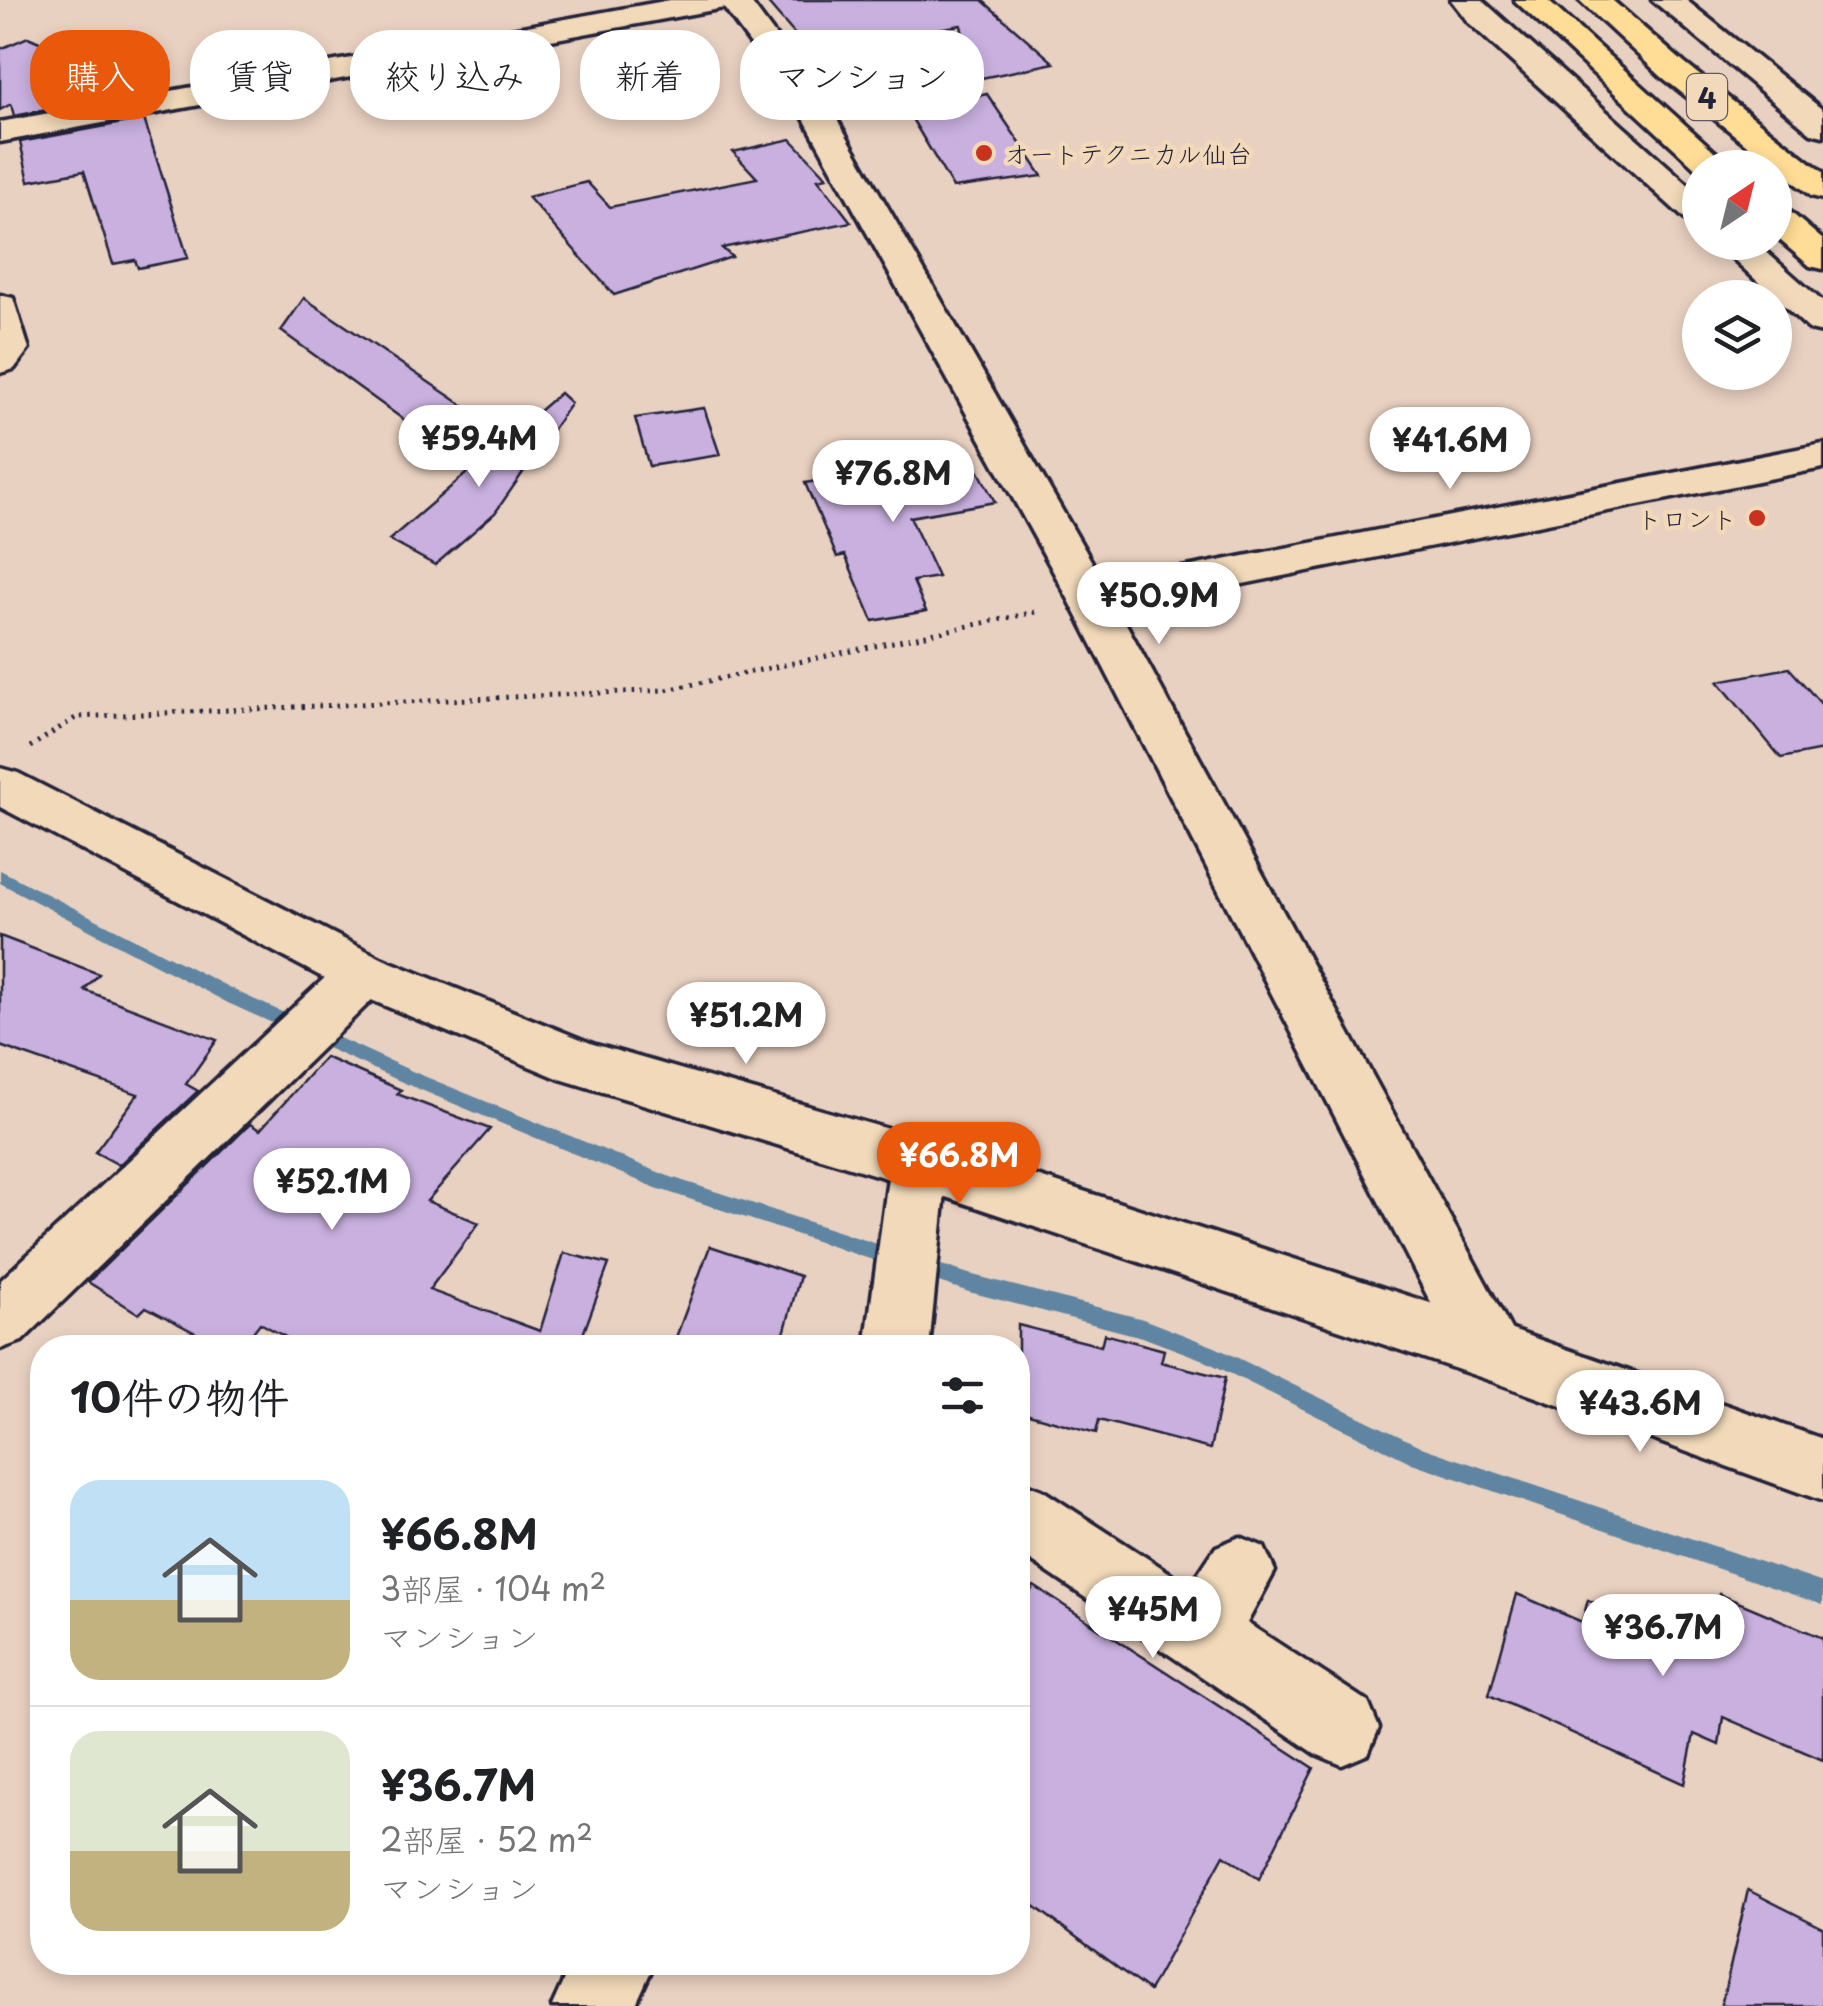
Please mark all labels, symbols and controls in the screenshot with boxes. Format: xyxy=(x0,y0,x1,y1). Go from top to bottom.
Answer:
chip: 購入 xyxy=(30,30,170,120)
chip: 賃貸 xyxy=(190,30,330,120)
chip: 絞り込み xyxy=(350,30,560,120)
chip: 新着 xyxy=(580,30,720,120)
chip: マンション xyxy=(740,30,984,120)
road number: 4 xyxy=(1687,74,1727,120)
place label: オートテクニカル仙台 xyxy=(1004,134,1252,172)
marker: オートテクニカル仙台 xyxy=(973,142,995,164)
north arrow xyxy=(1682,150,1792,260)
map controls xyxy=(1682,150,1792,390)
button: layers xyxy=(1682,280,1792,390)
pin: ¥59.4M xyxy=(398,405,560,490)
pin: ¥41.6M xyxy=(1369,407,1531,492)
text: ¥59.4M xyxy=(421,413,537,461)
text: ¥41.6M xyxy=(1392,415,1508,463)
pin: ¥76.8M xyxy=(812,440,974,525)
text: ¥76.8M xyxy=(834,448,952,496)
place label: トロント xyxy=(1637,499,1737,537)
marker: トロント xyxy=(1746,507,1768,529)
pin: ¥50.9M xyxy=(1078,562,1240,647)
text: ¥50.9M xyxy=(1099,570,1219,618)
pin: ¥51.2M xyxy=(665,982,827,1067)
text: ¥51.2M xyxy=(689,990,803,1038)
pin: ¥66.8M xyxy=(878,1122,1040,1207)
text: ¥66.8M xyxy=(899,1130,1019,1178)
pin: ¥52.1M xyxy=(251,1148,413,1233)
text: ¥52.1M xyxy=(275,1156,389,1204)
text: 10件の物件 xyxy=(70,1364,289,1427)
icon: filters xyxy=(935,1368,990,1423)
pin: ¥43.6M xyxy=(1559,1370,1721,1455)
text: ¥43.6M xyxy=(1578,1378,1702,1426)
text: ¥66.8M xyxy=(380,1501,538,1564)
icon: home xyxy=(150,1520,270,1640)
text: 3部屋 · 104 m² xyxy=(380,1564,606,1612)
pin: ¥45M xyxy=(1094,1576,1212,1661)
text: ¥45M xyxy=(1107,1584,1199,1632)
pin: ¥36.7M xyxy=(1582,1594,1744,1679)
text: ¥36.7M xyxy=(1604,1602,1722,1650)
text: マンション xyxy=(380,1612,539,1660)
text: ¥36.7M xyxy=(380,1752,536,1815)
icon: home xyxy=(150,1771,270,1891)
text: 2部屋 · 52 m² xyxy=(380,1815,593,1863)
text: マンション xyxy=(380,1863,539,1911)

